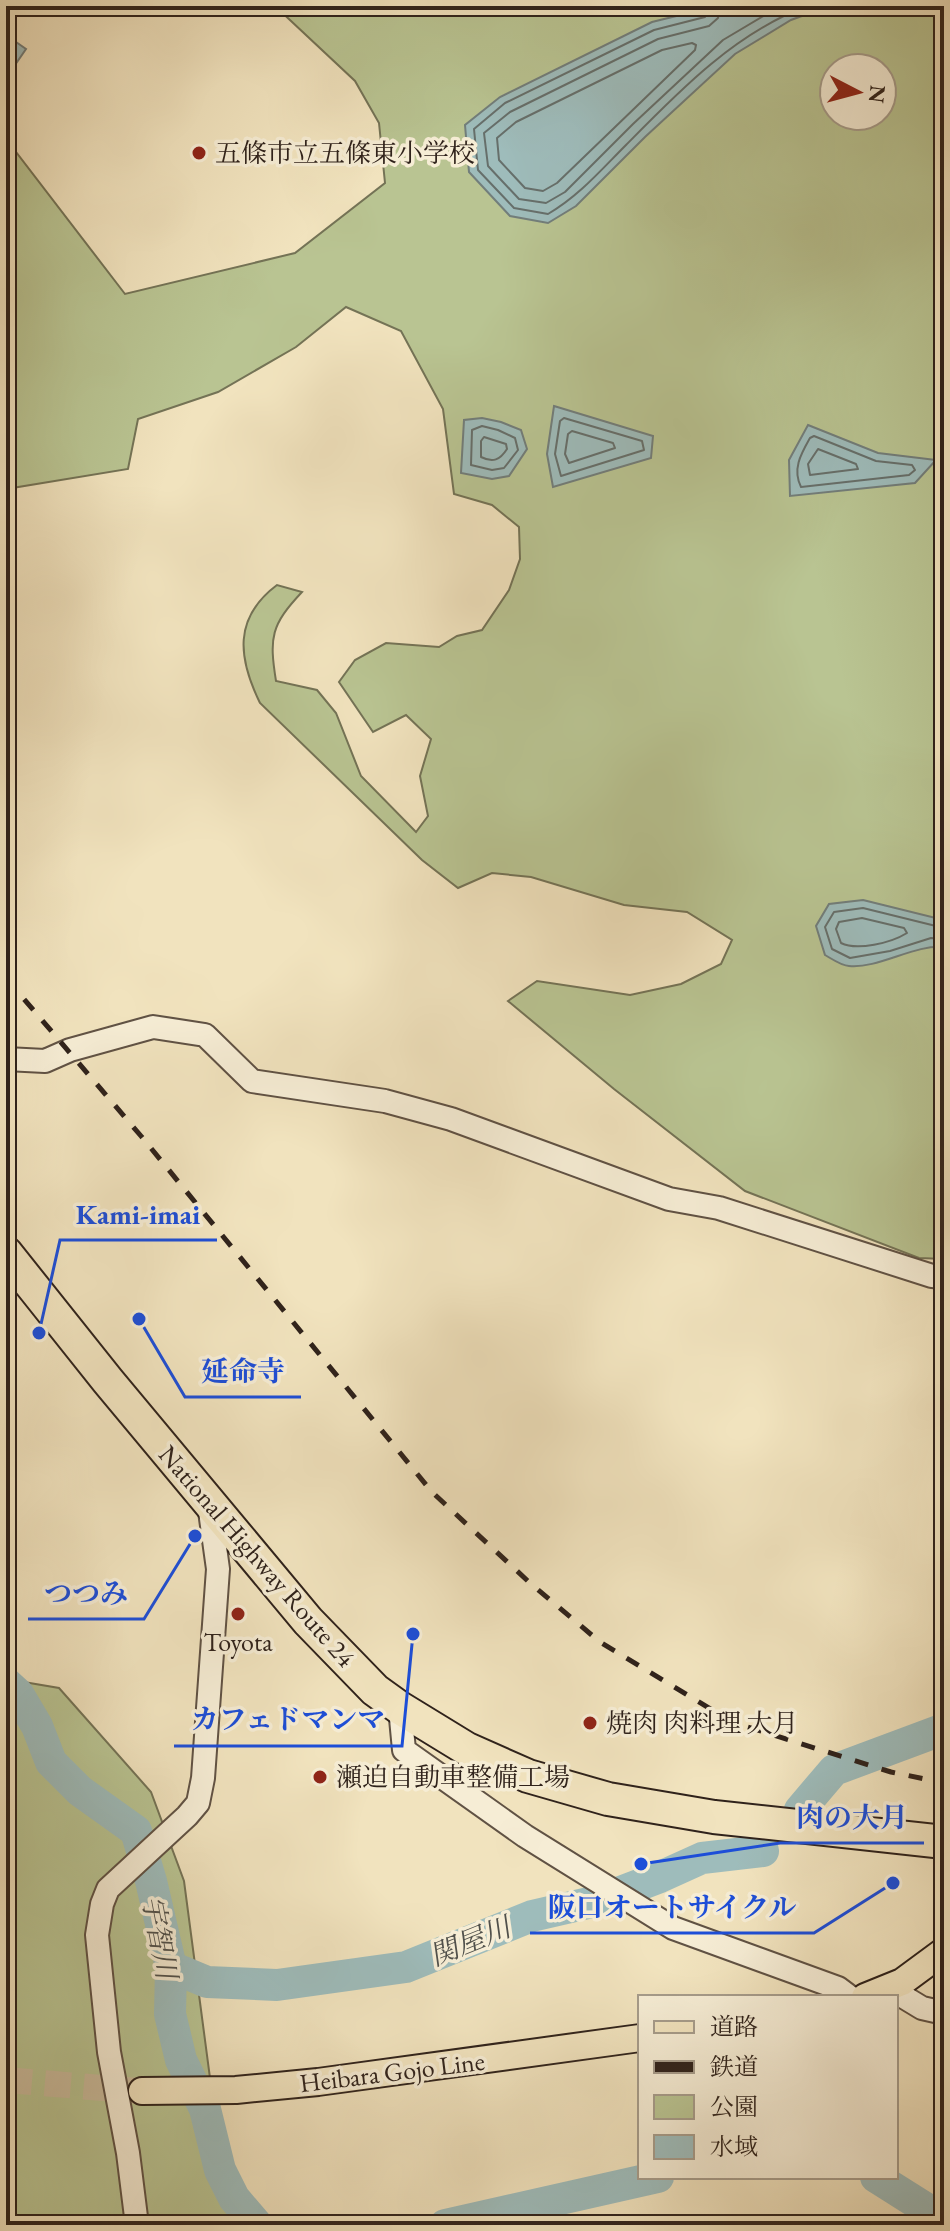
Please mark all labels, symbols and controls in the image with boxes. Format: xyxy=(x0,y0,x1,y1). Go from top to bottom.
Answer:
north arrow xyxy=(818,52,898,132)
text: N xyxy=(862,84,893,105)
place label: 五條市立五條東小学校 xyxy=(215,136,475,170)
marker: 五條市立五條東小学校 xyxy=(190,144,208,162)
callout: Kami-imai xyxy=(60,1188,217,1240)
text: Kami-imai xyxy=(76,1196,200,1232)
callout: 延命寺 xyxy=(185,1345,301,1397)
text: 延命寺 xyxy=(201,1353,285,1389)
street label: National Highway Route 24 xyxy=(151,1438,363,1674)
callout: つつみ xyxy=(28,1567,144,1619)
text: つつみ xyxy=(44,1575,128,1611)
marker: Toyota xyxy=(229,1605,247,1623)
place label: Toyota xyxy=(203,1625,273,1659)
callout: カフェドマンマ xyxy=(174,1694,402,1746)
text: カフェドマンマ xyxy=(191,1701,385,1737)
place label: 焼肉 肉料理 大月 xyxy=(606,1706,798,1740)
marker: 焼肉 肉料理 大月 xyxy=(581,1714,599,1732)
place label: 瀬迫自動車整備工場 xyxy=(336,1760,570,1794)
marker: 瀬迫自動車整備工場 xyxy=(311,1768,329,1786)
callout: 肉の大月 xyxy=(780,1791,924,1843)
text: 肉の大月 xyxy=(796,1799,908,1835)
callout: 阪口オートサイクル xyxy=(530,1881,814,1933)
text: 阪口オートサイクル xyxy=(548,1889,796,1925)
water label: 宇智川 xyxy=(134,1892,186,1985)
water label: 関屋川 xyxy=(424,1907,518,1973)
legend xyxy=(638,1995,898,2179)
text: 道路 xyxy=(710,2011,758,2042)
street label: Heibara Gojo Line xyxy=(297,2044,487,2100)
text: 鉄道 xyxy=(710,2051,758,2082)
text: 公園 xyxy=(710,2091,758,2122)
text: 水域 xyxy=(710,2131,758,2162)

